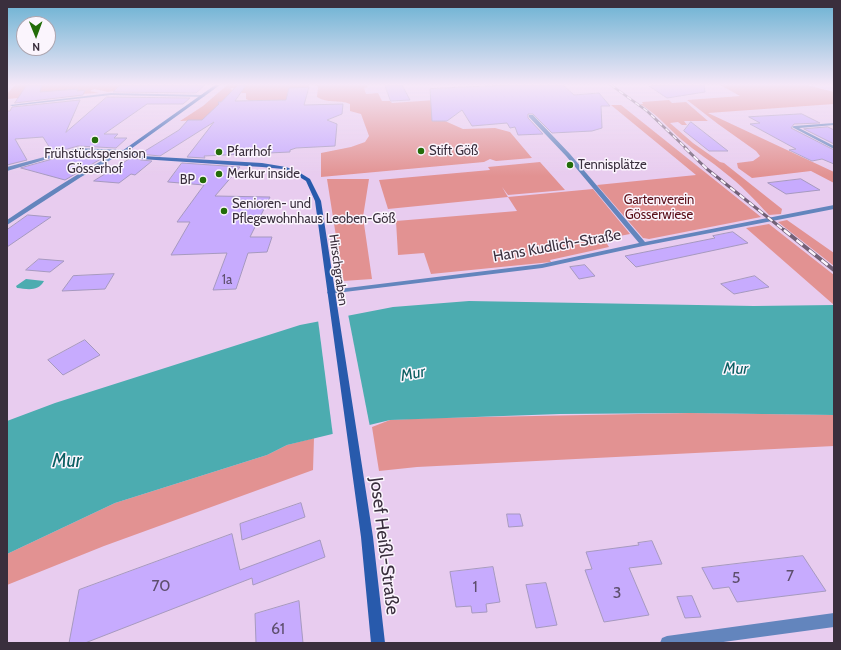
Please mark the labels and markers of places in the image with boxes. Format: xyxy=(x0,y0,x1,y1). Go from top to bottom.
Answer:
marker: Frühstückspension Gösserhof xyxy=(90,135,100,145)
place label: Stift Göß xyxy=(429,143,478,159)
place label: Pfarrhof xyxy=(227,144,272,160)
place label: Frühstückspension Gösserhof xyxy=(44,146,146,177)
marker: Stift Göß xyxy=(416,146,426,156)
marker: Pfarrhof xyxy=(214,147,224,157)
place label: Tennisplätze xyxy=(578,157,647,173)
marker: Tennisplätze xyxy=(565,160,575,170)
place label: Merkur inside xyxy=(227,166,300,182)
marker: Merkur inside xyxy=(214,169,224,179)
place label: BP xyxy=(180,172,195,188)
marker: BP xyxy=(198,175,208,185)
place label: Senioren- und Pflegewohnhaus Leoben-Göß xyxy=(232,196,396,227)
marker: Senioren- und Pflegewohnhaus Leoben-Göß xyxy=(219,206,229,216)

